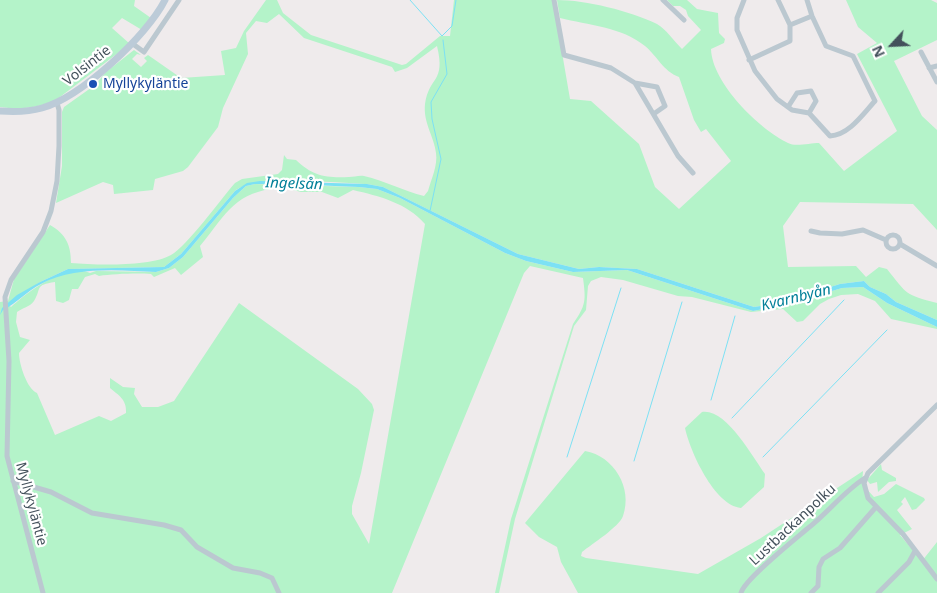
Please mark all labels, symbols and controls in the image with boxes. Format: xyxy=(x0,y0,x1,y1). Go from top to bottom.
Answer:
north arrow xyxy=(867,20,917,70)
street label: Volsintie xyxy=(60,42,114,90)
text: N xyxy=(867,42,889,61)
place label: Myllykyläntie xyxy=(103,76,188,92)
marker: Myllykyläntie xyxy=(87,78,99,90)
water label: Ingelsån xyxy=(265,174,323,194)
water label: Kvarnbyån xyxy=(759,281,833,315)
street label: Myllykyläntie xyxy=(12,461,50,547)
street label: Lustbackanpolku xyxy=(746,481,840,569)

